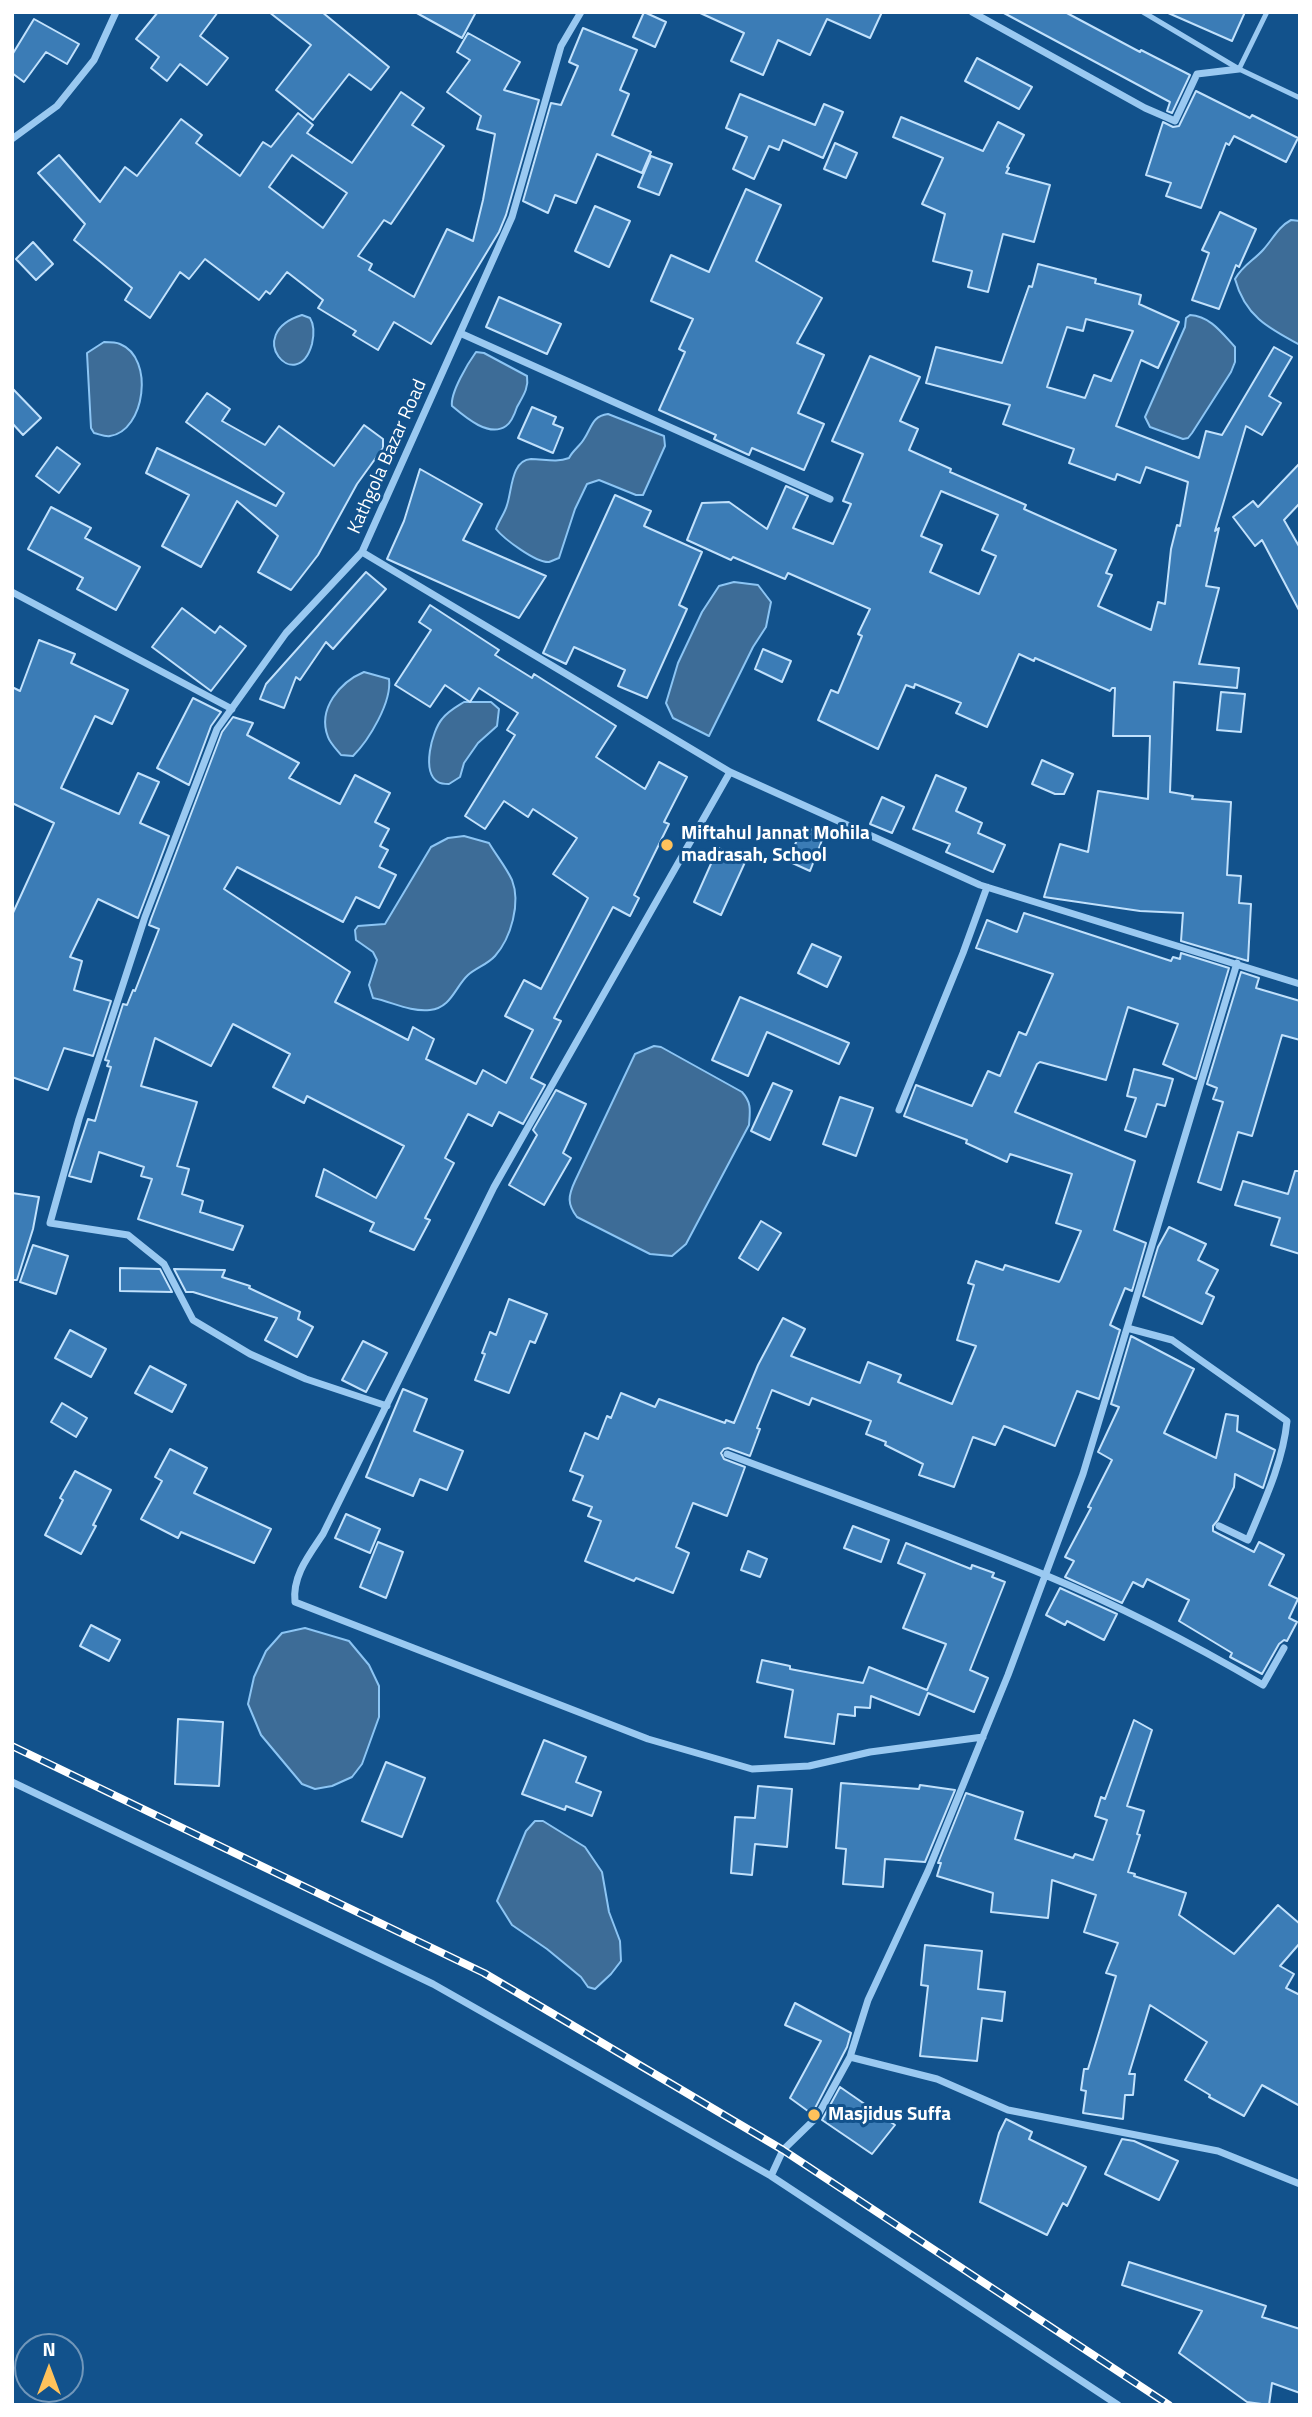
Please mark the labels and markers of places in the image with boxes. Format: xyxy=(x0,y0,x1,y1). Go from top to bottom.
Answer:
place label: Miftahul Jannat Mohila madrasah, School xyxy=(681,823,870,867)
marker: Miftahul Jannat Mohila madrasah, School xyxy=(659,837,675,853)
place label: Masjidus Suffa xyxy=(828,2104,951,2126)
marker: Masjidus Suffa xyxy=(806,2107,822,2123)

